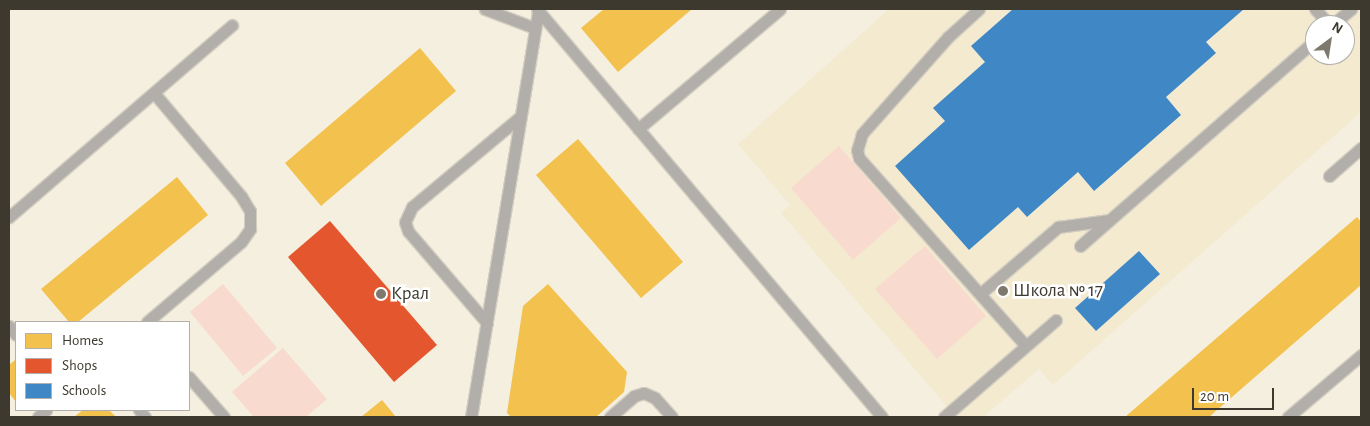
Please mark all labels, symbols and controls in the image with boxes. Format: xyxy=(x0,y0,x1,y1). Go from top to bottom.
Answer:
north arrow xyxy=(1305,15,1355,65)
text: N xyxy=(1329,19,1345,37)
place label: Школа № 17 xyxy=(1013,280,1103,302)
place label: Крал xyxy=(391,283,429,305)
marker: Школа № 17 xyxy=(997,285,1009,297)
marker: Крал xyxy=(375,288,387,300)
legend xyxy=(15,321,190,411)
text: Homes xyxy=(62,333,104,348)
text: Shops xyxy=(62,358,97,373)
scale bar xyxy=(1195,378,1278,410)
text: Schools xyxy=(62,383,106,398)
text: 20 m xyxy=(1200,389,1229,404)

